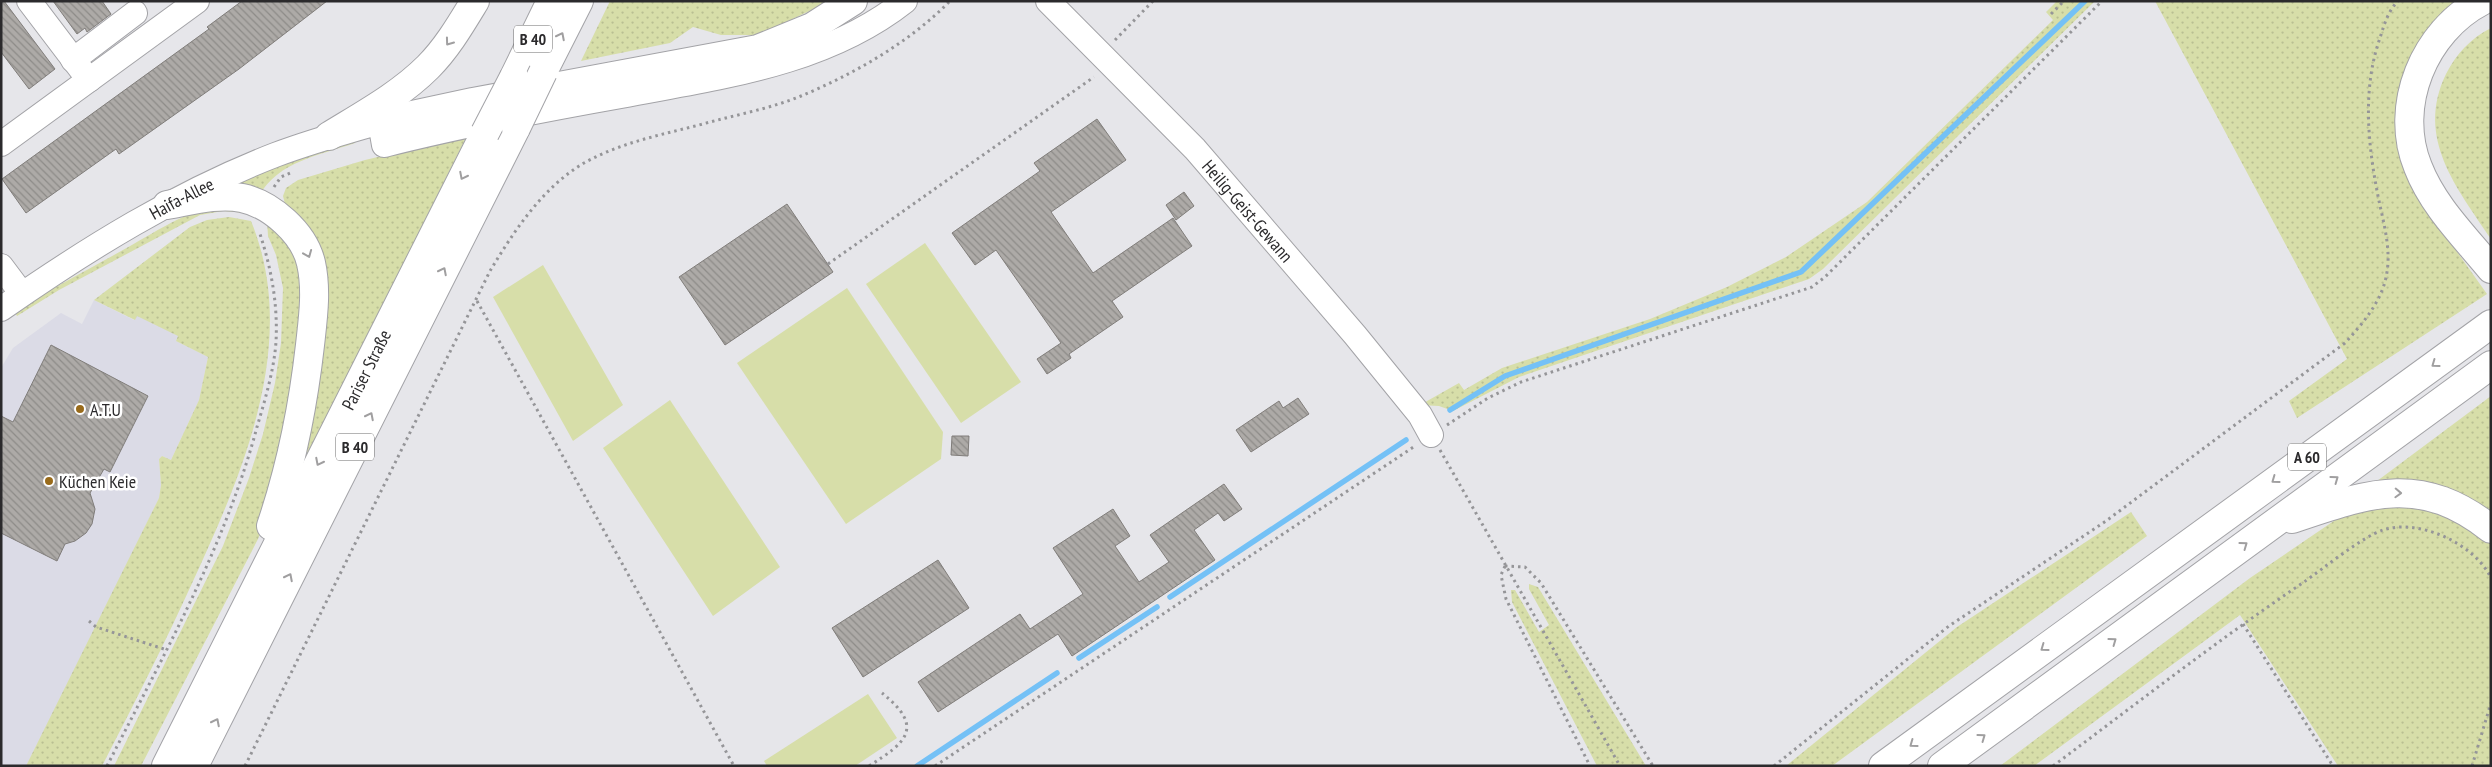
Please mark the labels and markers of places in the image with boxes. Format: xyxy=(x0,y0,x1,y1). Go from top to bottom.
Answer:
place label: A.T.U xyxy=(90,398,121,421)
marker: A.T.U xyxy=(74,403,86,415)
place label: Küchen Keie xyxy=(59,470,136,493)
marker: Küchen Keie xyxy=(43,475,55,487)

